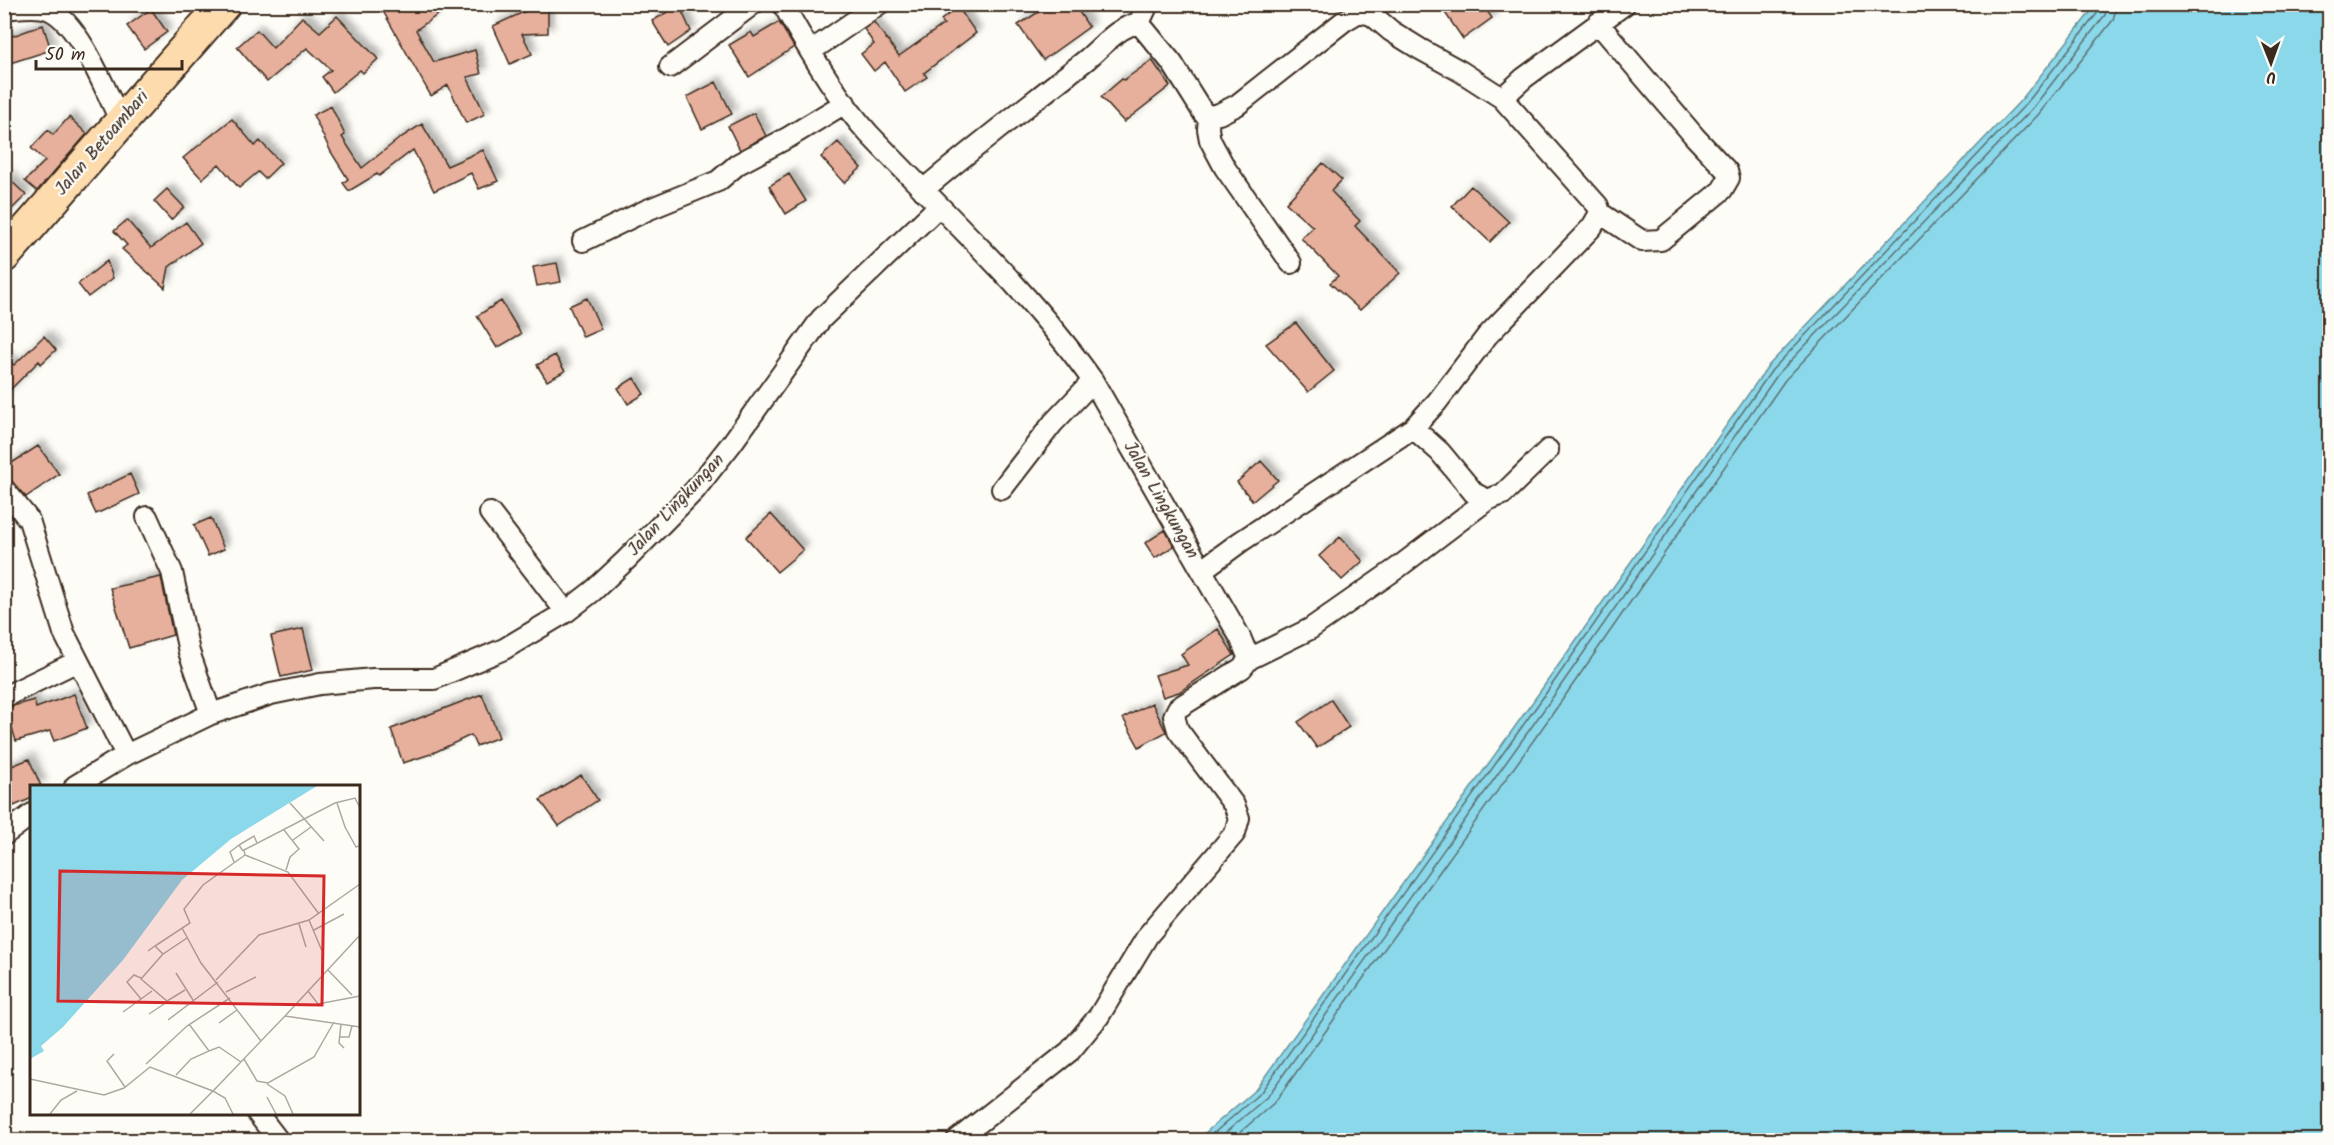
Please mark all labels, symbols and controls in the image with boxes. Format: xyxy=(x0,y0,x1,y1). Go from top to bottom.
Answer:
scale bar xyxy=(36,33,182,71)
north arrow xyxy=(2241,33,2301,93)
text: 50 m xyxy=(45,41,85,70)
text: U xyxy=(2266,64,2276,89)
street label: Jalan Betoambari xyxy=(48,83,157,202)
street label: Jalan Lingkungan xyxy=(1115,436,1207,564)
street label: Jalan Lingkungan xyxy=(620,447,732,563)
inset map xyxy=(30,785,360,1115)

